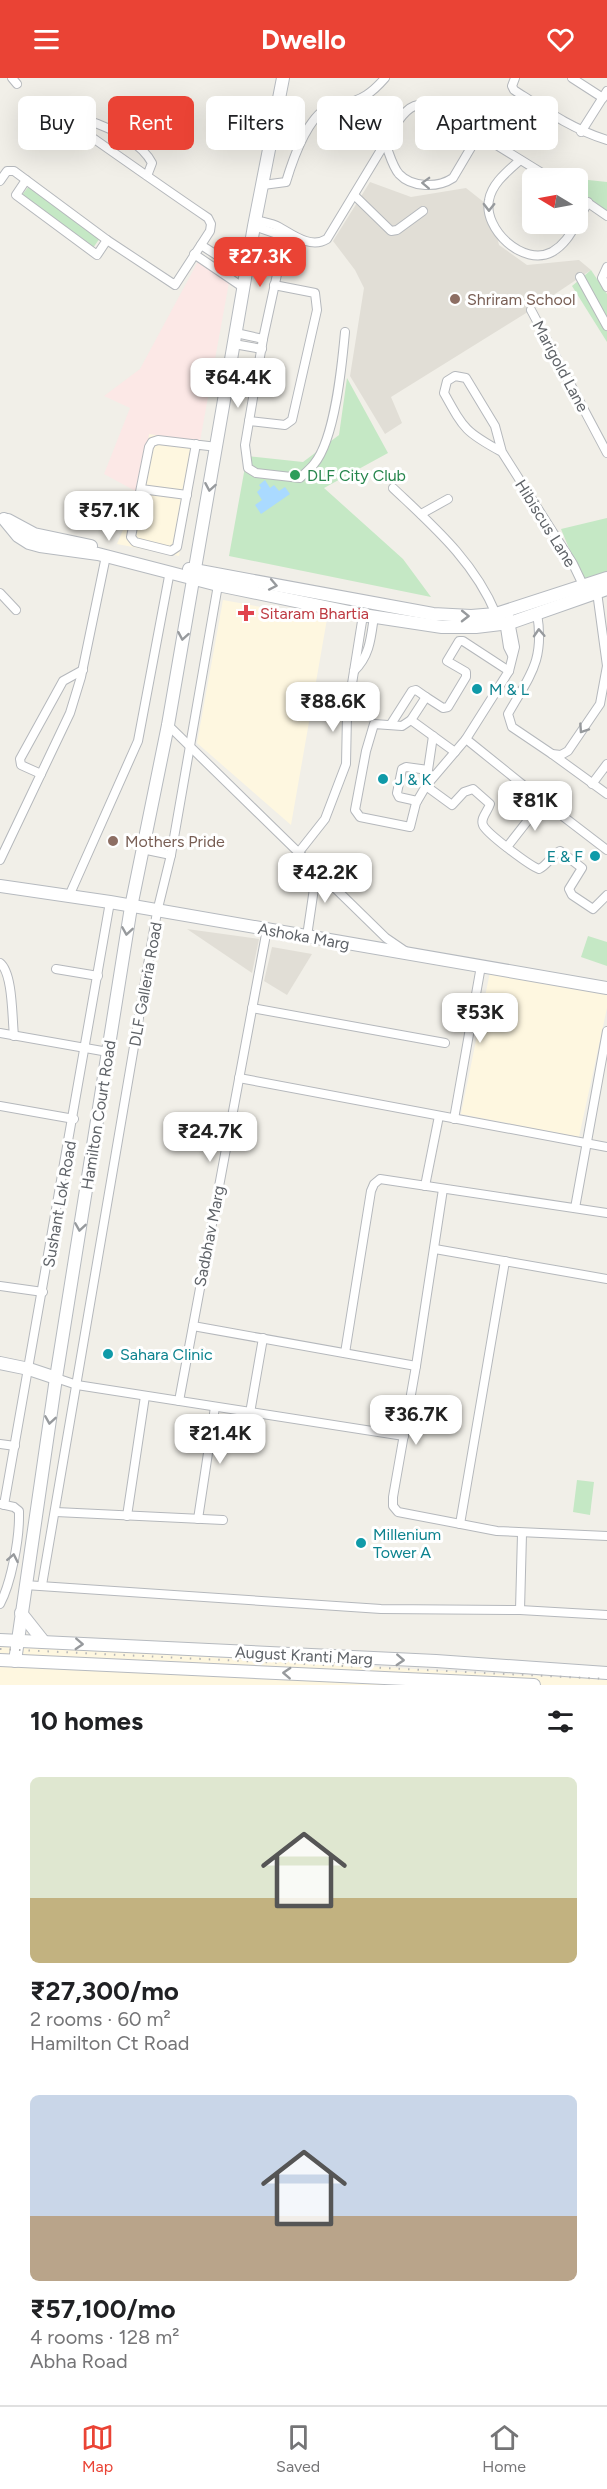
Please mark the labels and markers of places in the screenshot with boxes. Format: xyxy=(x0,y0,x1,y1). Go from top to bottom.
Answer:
pin: ₹27.3K xyxy=(211,237,309,288)
place label: Shriram School xyxy=(467,290,576,309)
marker: Shriram School xyxy=(448,292,462,306)
pin: ₹64.4K xyxy=(189,358,287,409)
place label: DLF City Club xyxy=(307,466,406,485)
marker: DLF City Club xyxy=(288,468,302,482)
pin: ₹57.1K xyxy=(60,491,158,542)
marker: Sitaram Bhartia xyxy=(237,604,255,622)
place label: Sitaram Bhartia xyxy=(260,604,369,623)
place label: M & L xyxy=(489,680,530,699)
pin: ₹88.6K xyxy=(284,682,382,733)
marker: M & L xyxy=(470,682,484,696)
place label: J & K xyxy=(395,770,431,789)
marker: J & K xyxy=(376,772,390,786)
pin: ₹81K xyxy=(499,781,571,832)
place label: Mothers Pride xyxy=(125,832,225,851)
marker: Mothers Pride xyxy=(106,834,120,848)
place label: E & F xyxy=(547,847,583,866)
marker: E & F xyxy=(588,849,602,863)
pin: ₹42.2K xyxy=(276,853,374,904)
pin: ₹53K xyxy=(444,993,516,1044)
pin: ₹24.7K xyxy=(161,1112,259,1163)
place label: Sahara Clinic xyxy=(120,1345,213,1364)
marker: Sahara Clinic xyxy=(101,1347,115,1361)
pin: ₹36.7K xyxy=(367,1395,465,1446)
pin: ₹21.4K xyxy=(171,1414,269,1465)
place label: Millenium Tower A xyxy=(373,1525,441,1562)
marker: Millenium Tower A xyxy=(354,1536,368,1550)

